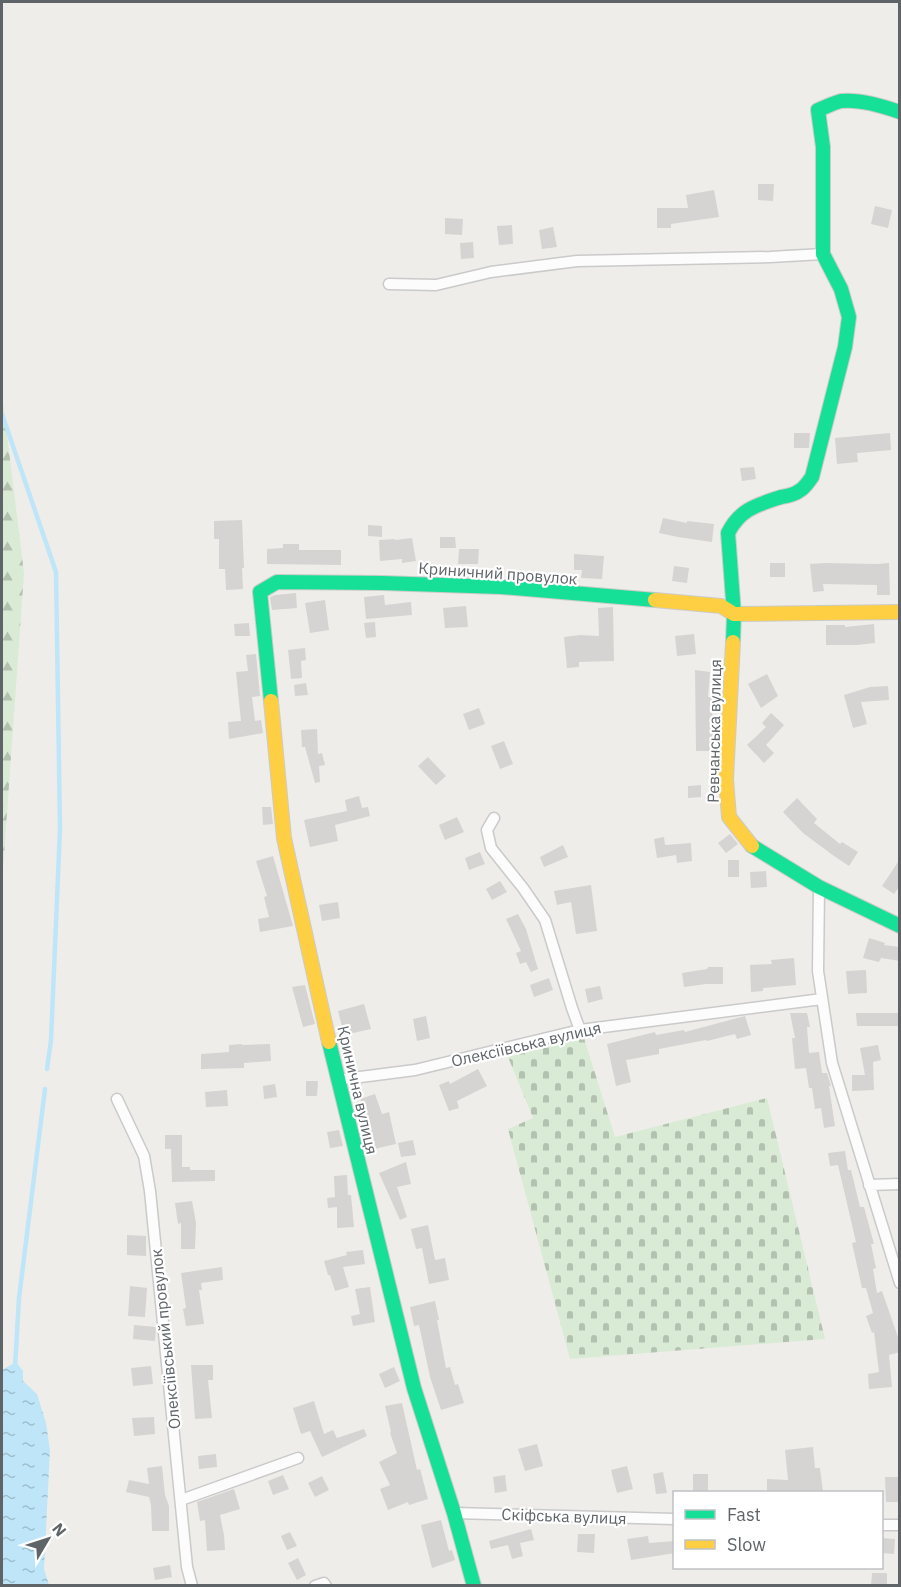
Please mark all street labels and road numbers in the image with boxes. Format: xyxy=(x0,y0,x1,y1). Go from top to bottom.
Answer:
street label: Криничний провулок xyxy=(418,557,578,589)
street label: Ревчанська вулиця xyxy=(703,659,725,803)
street label: Олексіївська вулиця xyxy=(449,1017,603,1071)
street label: Кринична вулиця xyxy=(333,1024,383,1156)
street label: Олексіївський провулок xyxy=(146,1248,184,1430)
street label: Скіфська вулиця xyxy=(501,1504,627,1528)

